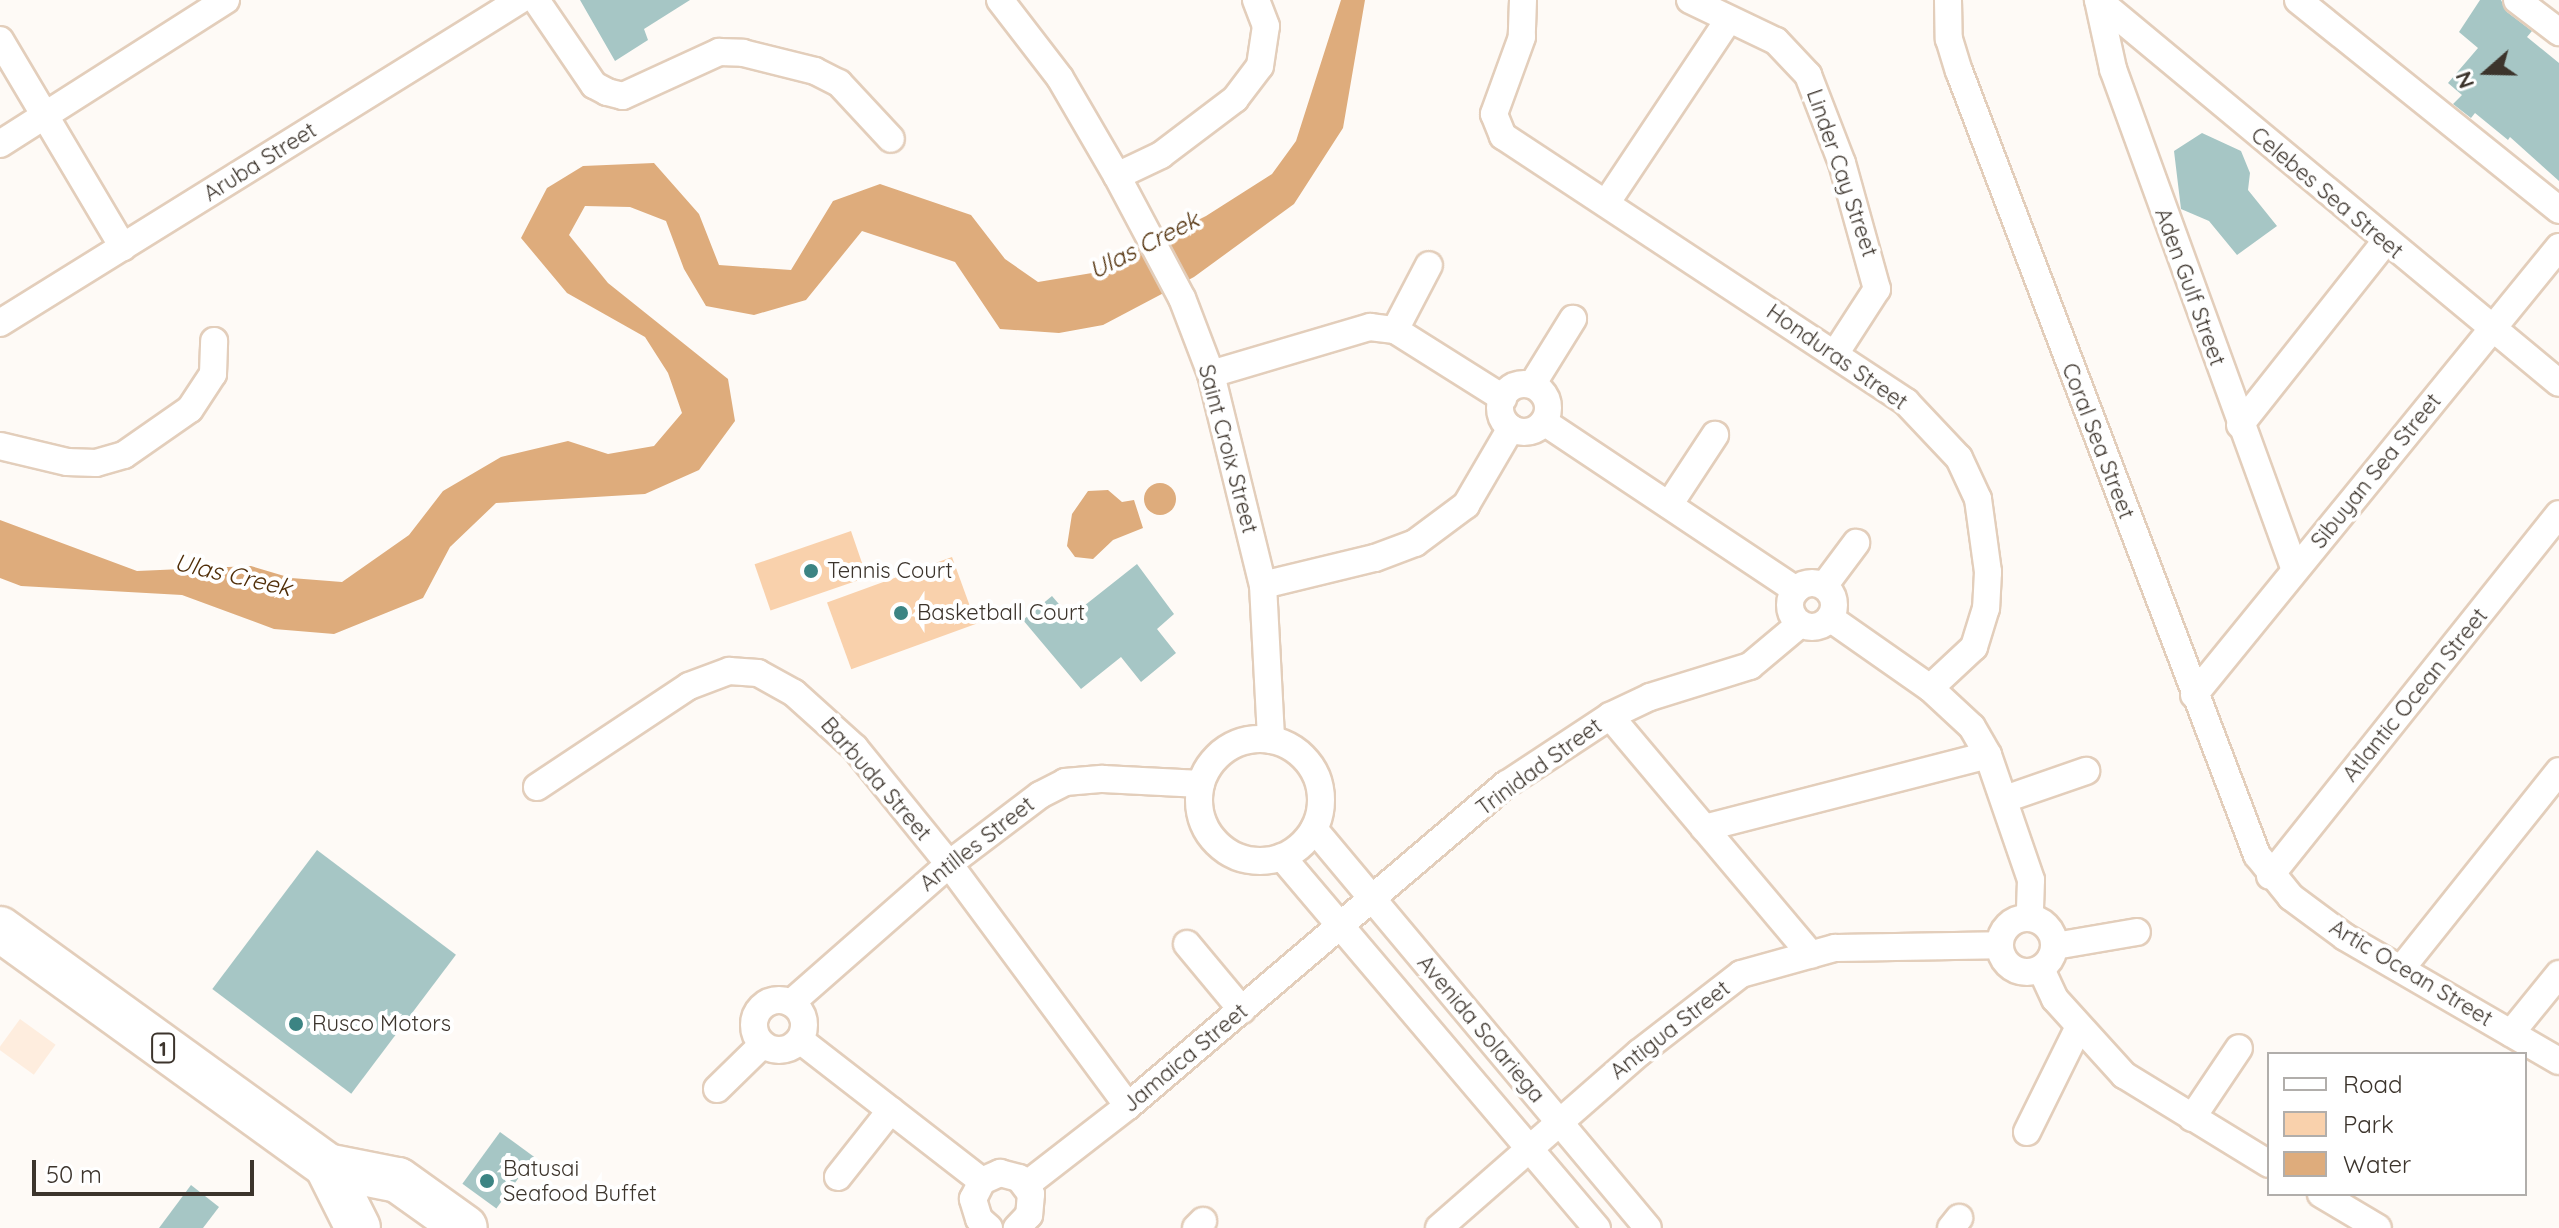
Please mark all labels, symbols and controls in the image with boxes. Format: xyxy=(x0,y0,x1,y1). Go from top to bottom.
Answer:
north arrow xyxy=(2447,32,2527,112)
text: N xyxy=(2449,68,2480,93)
street label: Linder Cay Street xyxy=(1801,86,1883,260)
street label: Aruba Street xyxy=(199,117,321,207)
street label: Celebes Sea Street xyxy=(2246,122,2408,264)
water label: Ulas Creek xyxy=(1084,205,1204,285)
street label: Aden Gulf Street xyxy=(2149,205,2231,369)
street label: Honduras Street xyxy=(1761,299,1913,415)
street label: Coral Sea Street xyxy=(2056,359,2140,523)
street label: Saint Croix Street xyxy=(1193,362,1263,536)
street label: Sibuyan Sea Street xyxy=(2305,388,2447,554)
water label: Ulas Creek xyxy=(172,548,294,602)
place label: Tennis Court xyxy=(827,558,953,584)
marker: Tennis Court xyxy=(802,562,820,580)
place label: Basketball Court xyxy=(917,600,1085,626)
street label: Atlantic Ocean Street xyxy=(2337,603,2493,787)
marker: Basketball Court xyxy=(892,604,910,622)
street label: Barbuda Street xyxy=(815,712,937,846)
street label: Trinidad Street xyxy=(1471,713,1607,821)
street label: Antilles Street xyxy=(915,791,1039,897)
street label: Artic Ocean Street xyxy=(2325,914,2497,1032)
street label: Avenida Solariega xyxy=(1412,950,1550,1108)
street label: Antigua Street xyxy=(1605,975,1735,1085)
street label: Jamaica Street xyxy=(1117,998,1253,1118)
place label: Rusco Motors xyxy=(312,1011,451,1037)
marker: Rusco Motors xyxy=(287,1015,305,1033)
road number: 1 xyxy=(151,1032,175,1064)
legend xyxy=(2267,1052,2527,1196)
text: Road xyxy=(2343,1069,2403,1099)
text: Park xyxy=(2343,1109,2394,1139)
scale bar xyxy=(36,1144,258,1194)
text: Water xyxy=(2343,1149,2411,1179)
place label: Batusai Seafood Buffet xyxy=(503,1155,657,1206)
text: 50 m xyxy=(46,1159,102,1189)
marker: Batusai Seafood Buffet xyxy=(478,1172,496,1190)

